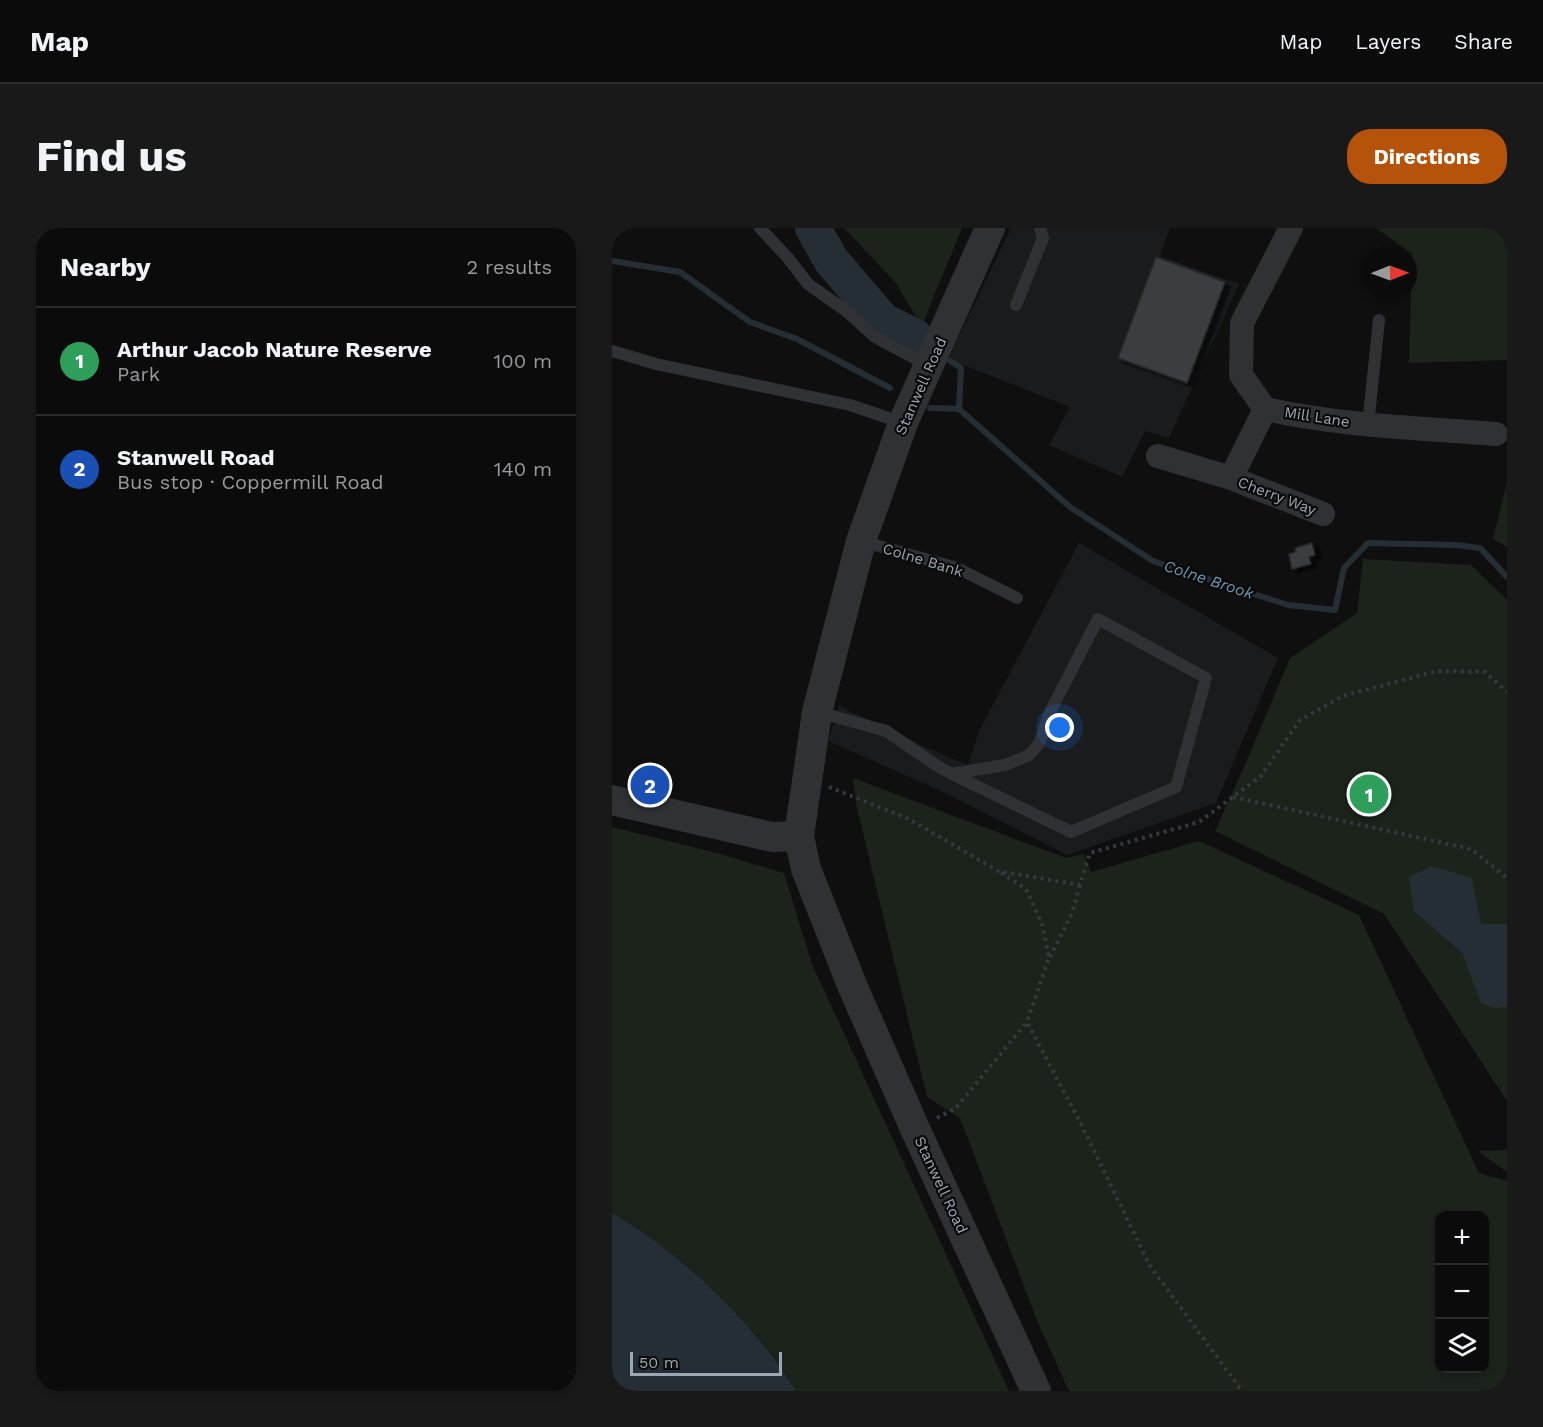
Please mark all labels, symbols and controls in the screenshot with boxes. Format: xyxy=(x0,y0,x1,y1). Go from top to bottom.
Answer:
text: Map xyxy=(30,25,89,58)
text: Map xyxy=(1279,29,1322,54)
text: Layers xyxy=(1355,29,1421,54)
text: Share xyxy=(1454,29,1513,54)
button: Directions xyxy=(1347,129,1507,184)
text: Find us xyxy=(36,132,187,181)
north arrow xyxy=(1363,246,1417,300)
text: Nearby xyxy=(60,252,151,282)
text: 2 results xyxy=(467,255,552,279)
street label: Stanwell Road xyxy=(891,334,951,438)
text: Arthur Jacob Nature Reserve xyxy=(117,337,432,362)
text: 1 xyxy=(75,349,84,373)
text: 100 m xyxy=(493,349,552,373)
text: Park xyxy=(117,362,160,386)
street label: Mill Lane xyxy=(1283,403,1351,431)
text: Stanwell Road xyxy=(117,445,274,470)
text: 2 xyxy=(74,457,85,481)
text: 140 m xyxy=(494,457,552,481)
text: Bus stop · Coppermill Road xyxy=(117,470,383,494)
street label: Cherry Way xyxy=(1235,473,1319,519)
street label: Colne Bank xyxy=(881,539,966,581)
water label: Colne Brook xyxy=(1162,556,1257,603)
your location xyxy=(1045,713,1074,742)
pin: 2 xyxy=(630,762,669,808)
pin: 1 xyxy=(1350,772,1389,816)
street label: Stanwell Road xyxy=(911,1134,971,1236)
map controls xyxy=(1435,1211,1489,1373)
button: + xyxy=(1435,1211,1489,1265)
button: − xyxy=(1435,1265,1489,1319)
button: layers xyxy=(1435,1319,1489,1373)
scale bar xyxy=(630,1349,782,1376)
text: 50 m xyxy=(639,1353,679,1372)

